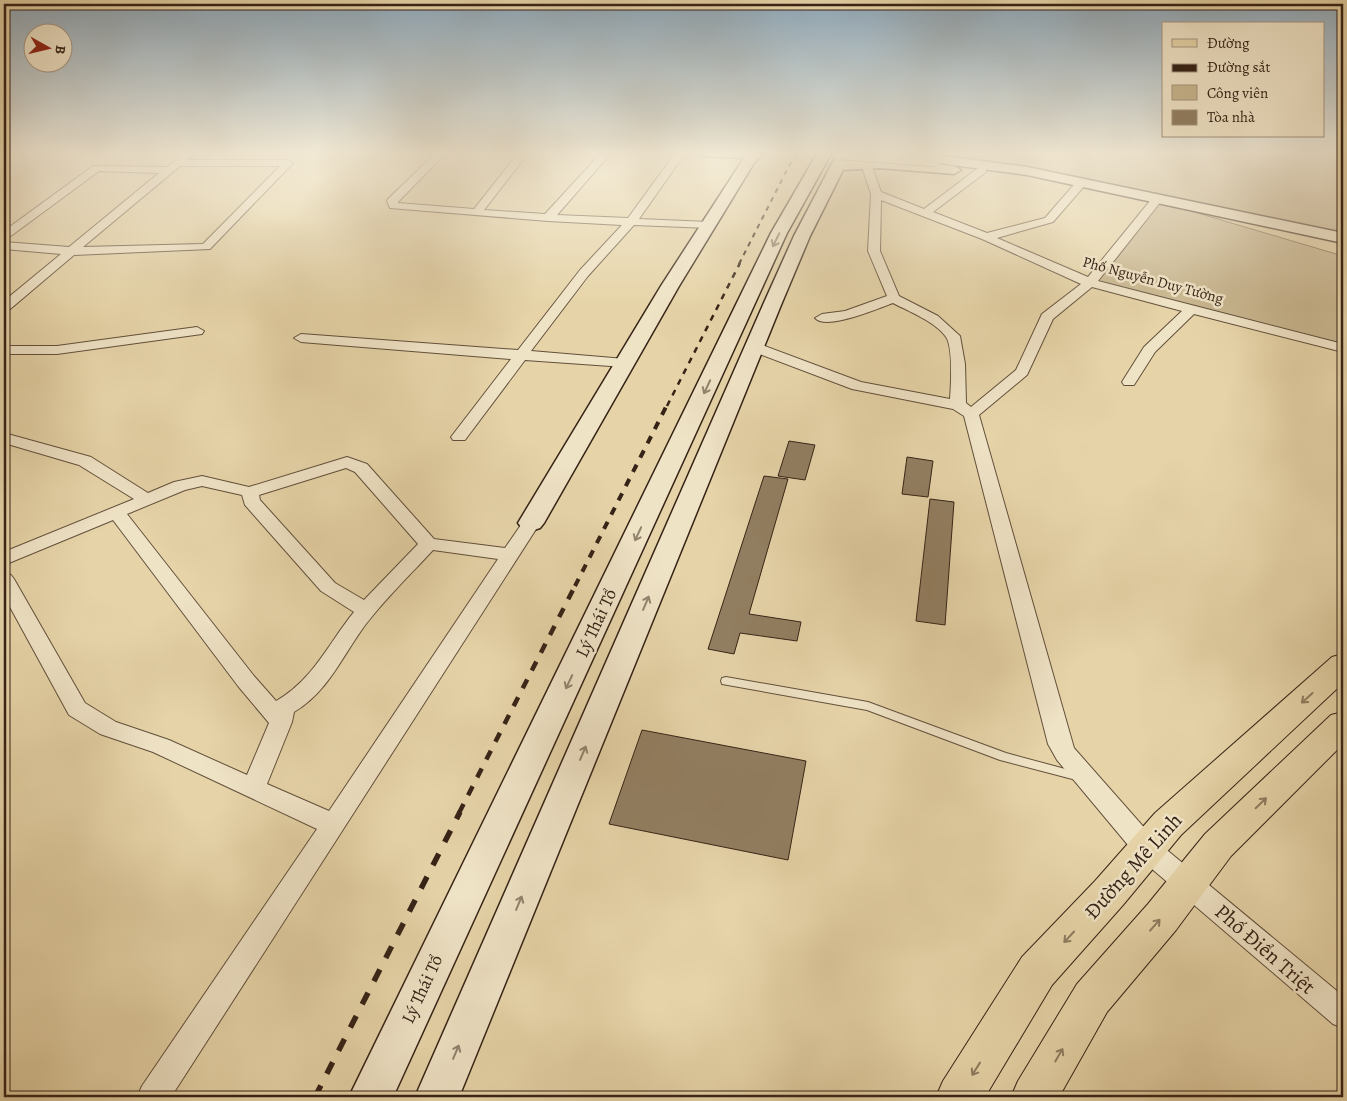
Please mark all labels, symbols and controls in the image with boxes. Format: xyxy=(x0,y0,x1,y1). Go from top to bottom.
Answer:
north arrow xyxy=(22,22,72,72)
legend xyxy=(1162,22,1324,138)
text: Đường xyxy=(1207,33,1250,53)
text: B xyxy=(50,44,70,56)
text: Đường sắt xyxy=(1207,57,1270,77)
text: Công viên xyxy=(1207,83,1268,103)
text: Tòa nhà xyxy=(1207,107,1255,127)
one-way arrow xyxy=(771,232,780,247)
street label: Phố Nguyễn Duy Tường xyxy=(1080,252,1226,309)
one-way arrow xyxy=(702,379,711,394)
one-way arrow xyxy=(633,527,643,542)
street label: Lý Thái Tổ xyxy=(570,585,622,661)
one-way arrow xyxy=(642,596,652,611)
one-way arrow xyxy=(563,674,573,689)
one-way arrow xyxy=(1300,692,1313,704)
one-way arrow xyxy=(578,746,588,761)
one-way arrow xyxy=(1255,797,1268,809)
street label: Đường Mê Linh xyxy=(1078,807,1188,925)
one-way arrow xyxy=(515,896,525,911)
street label: Phố Điển Triệt xyxy=(1209,898,1321,1000)
one-way arrow xyxy=(1149,918,1160,931)
one-way arrow xyxy=(1063,930,1075,943)
street label: Lý Thái Tổ xyxy=(396,951,448,1027)
one-way arrow xyxy=(452,1045,462,1060)
one-way arrow xyxy=(1054,1048,1064,1063)
one-way arrow xyxy=(971,1062,981,1076)

